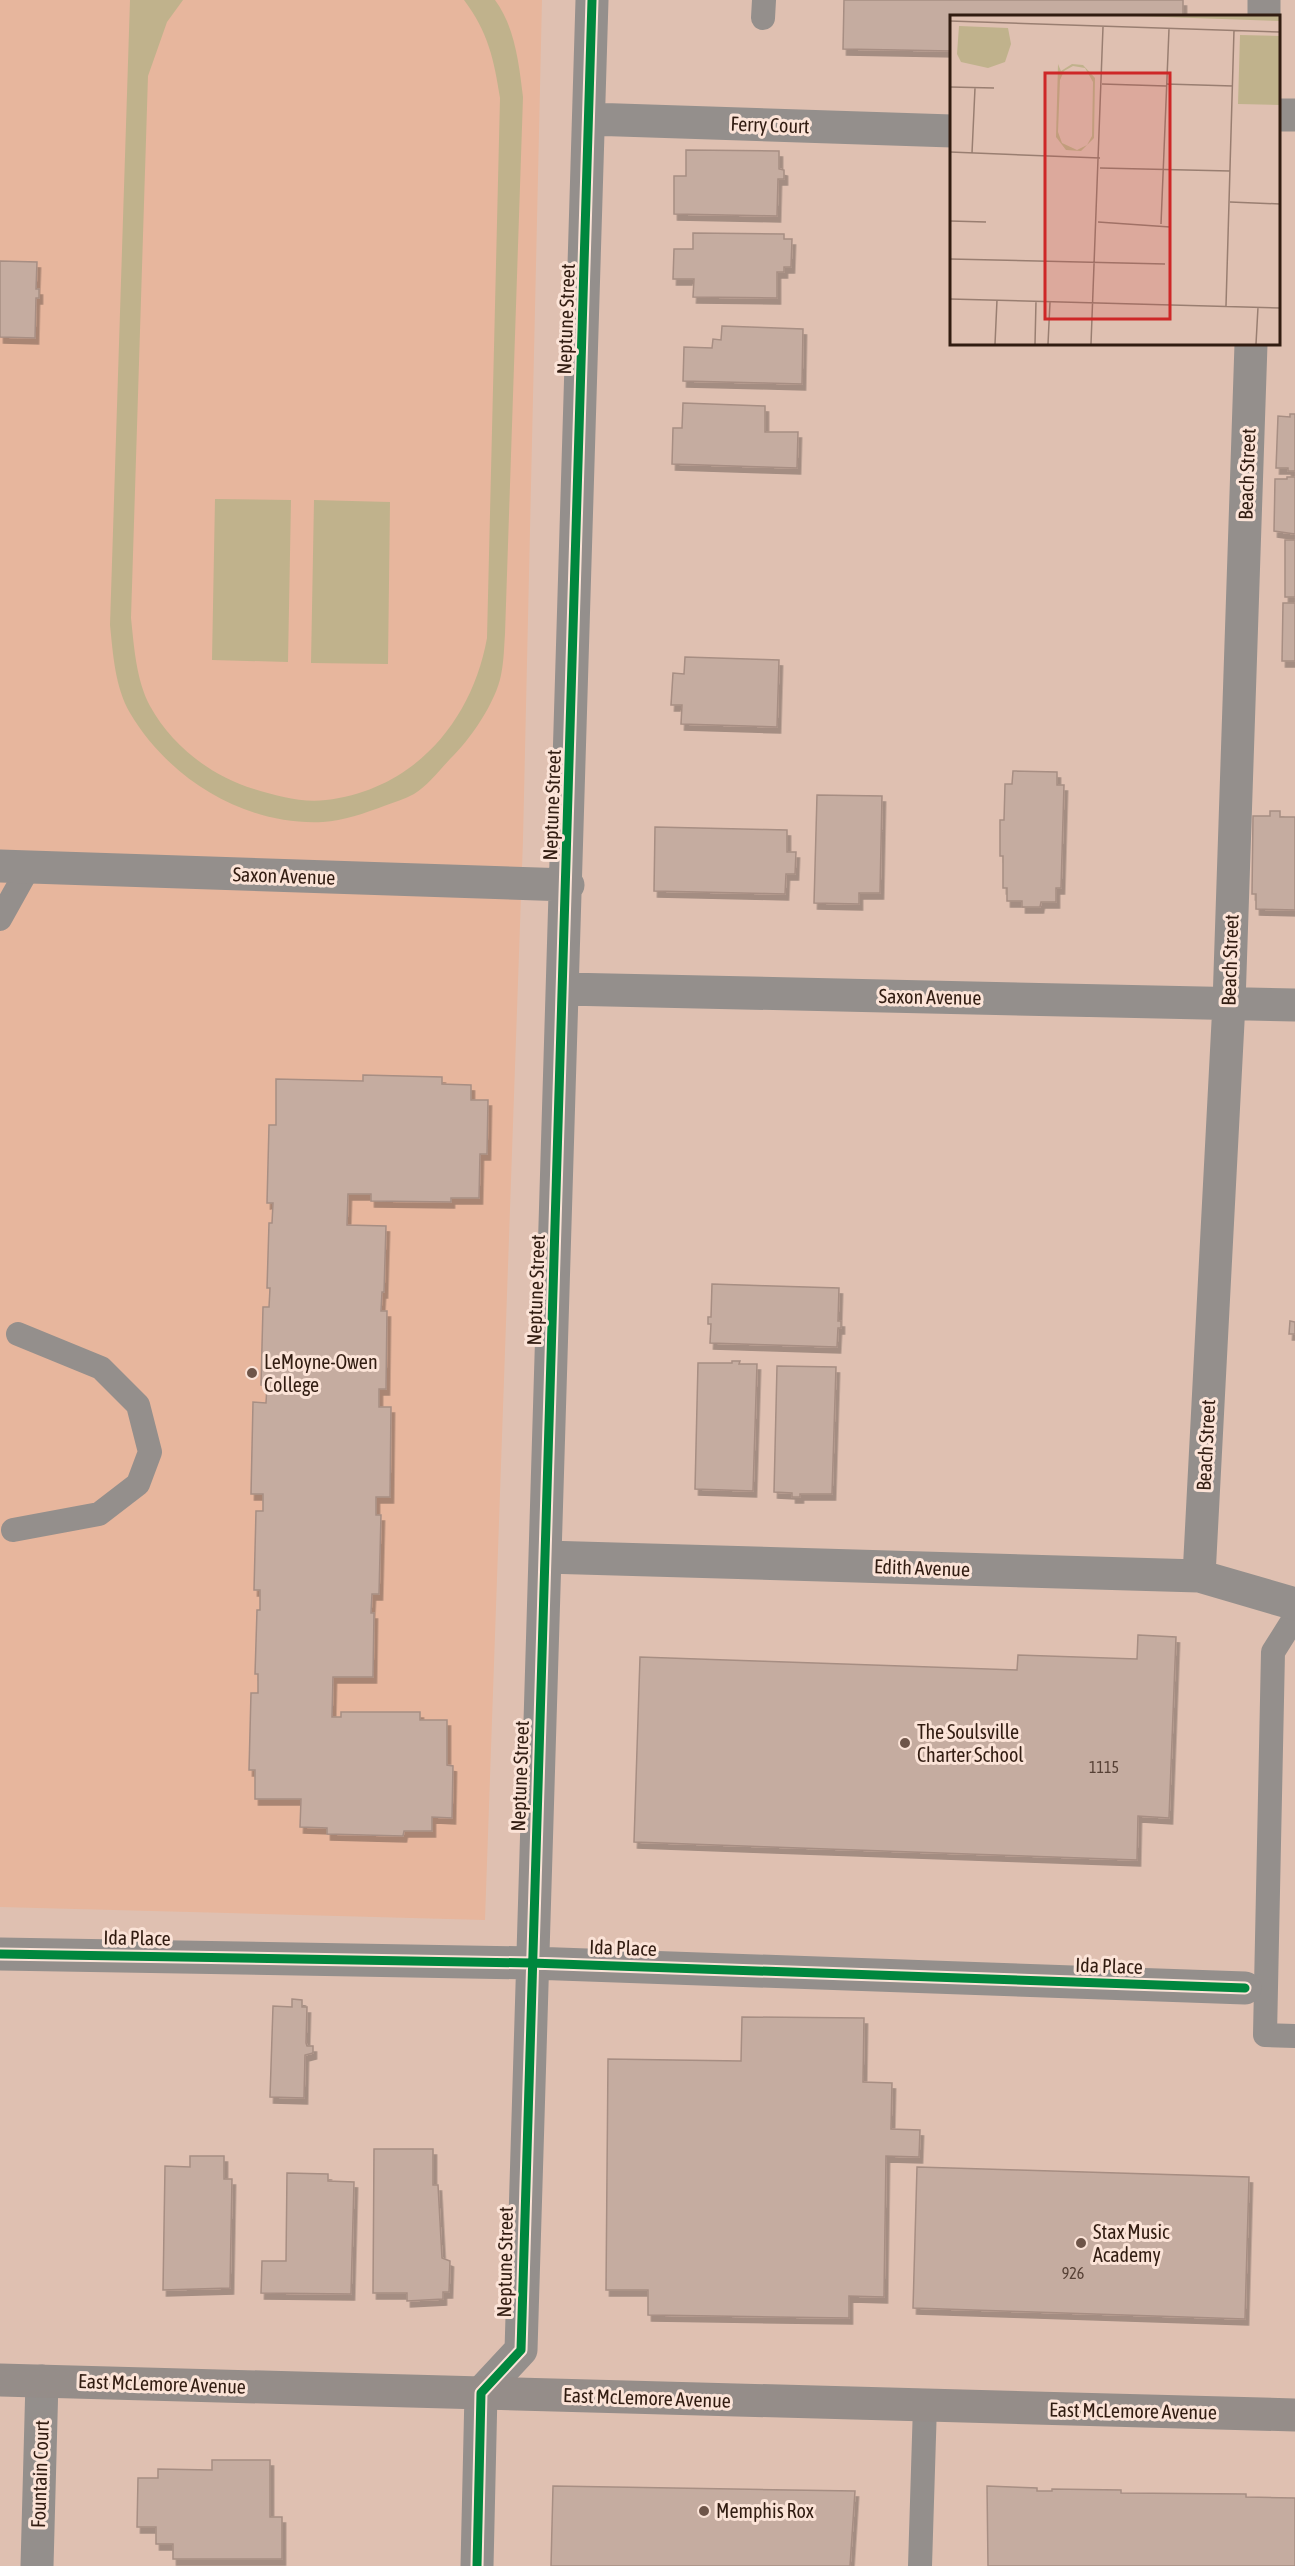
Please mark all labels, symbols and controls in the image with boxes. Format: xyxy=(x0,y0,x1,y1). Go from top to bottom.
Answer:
inset map xyxy=(950,15,1280,345)
street label: Ferry Court xyxy=(730,112,810,137)
street label: Neptune Street xyxy=(552,263,579,375)
street label: Beach Street xyxy=(1233,428,1260,520)
street label: Neptune Street xyxy=(538,749,565,861)
street label: Saxon Avenue xyxy=(232,862,336,889)
street label: Beach Street xyxy=(1216,914,1243,1006)
street label: Saxon Avenue xyxy=(878,984,982,1009)
street label: Neptune Street xyxy=(522,1234,549,1346)
place label: LeMoyne-Owen College xyxy=(264,1350,378,1396)
marker: LeMoyne-Owen College xyxy=(245,1366,259,1380)
street label: Beach Street xyxy=(1192,1398,1219,1491)
street label: Edith Avenue xyxy=(874,1554,970,1581)
street label: Neptune Street xyxy=(506,1720,533,1832)
place label: The Soulsville Charter School xyxy=(917,1720,1024,1766)
marker: The Soulsville Charter School xyxy=(898,1736,912,1750)
house number: 1115 xyxy=(1089,1758,1119,1776)
street label: Ida Place xyxy=(103,1925,171,1950)
street label: Ida Place xyxy=(589,1935,657,1960)
street label: Ida Place xyxy=(1075,1953,1143,1978)
street label: Neptune Street xyxy=(492,2206,517,2318)
place label: Stax Music Academy xyxy=(1093,2220,1170,2266)
marker: Stax Music Academy xyxy=(1074,2236,1088,2250)
house number: 926 xyxy=(1062,2264,1084,2282)
street label: East McLemore Avenue xyxy=(78,2369,246,2398)
street label: East McLemore Avenue xyxy=(563,2383,731,2412)
street label: East McLemore Avenue xyxy=(1049,2398,1217,2423)
street label: Fountain Court xyxy=(26,2419,53,2528)
place label: Memphis Rox xyxy=(716,2499,814,2522)
marker: Memphis Rox xyxy=(697,2504,711,2518)

